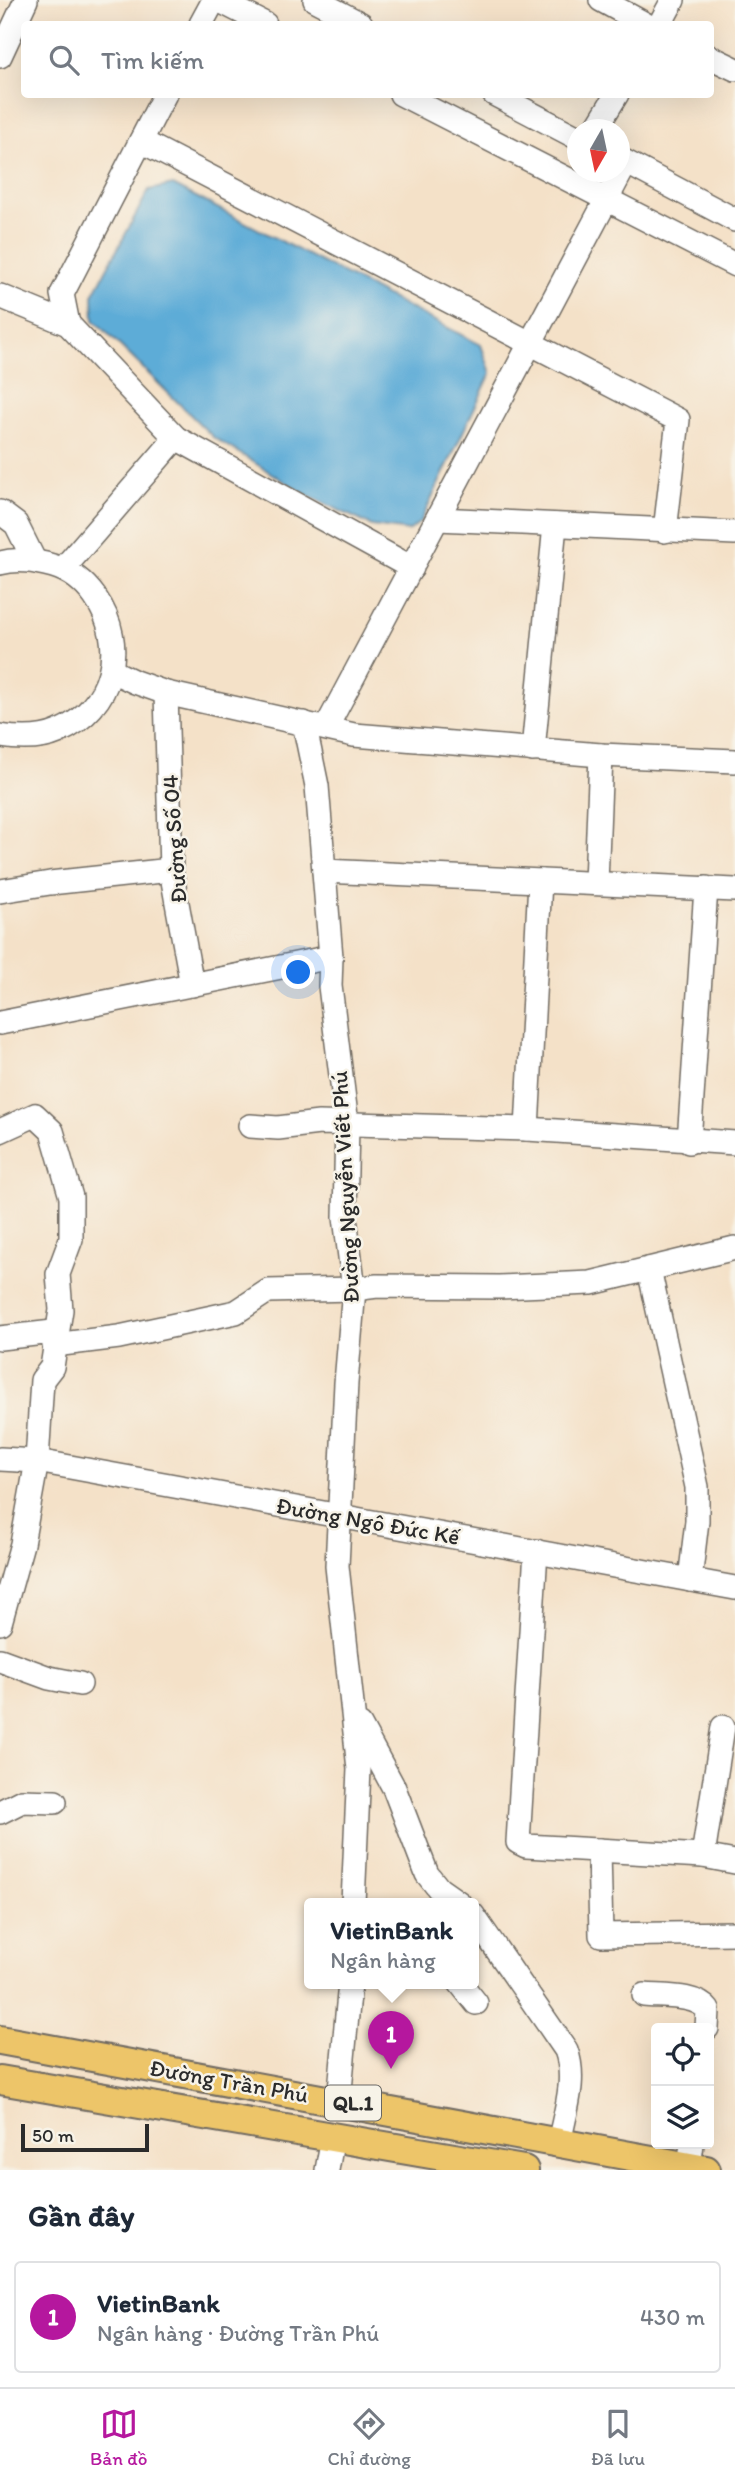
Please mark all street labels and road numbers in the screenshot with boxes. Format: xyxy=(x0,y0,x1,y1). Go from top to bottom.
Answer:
street label: Đường Số 04 xyxy=(156,774,192,904)
street label: Đường Nguyễn Viết Phú xyxy=(325,1070,365,1304)
street label: Đường Ngô Đức Kế xyxy=(274,1491,463,1551)
street label: Đường Trần Phú xyxy=(147,2053,311,2109)
road number: QL.1 xyxy=(325,2086,381,2120)

